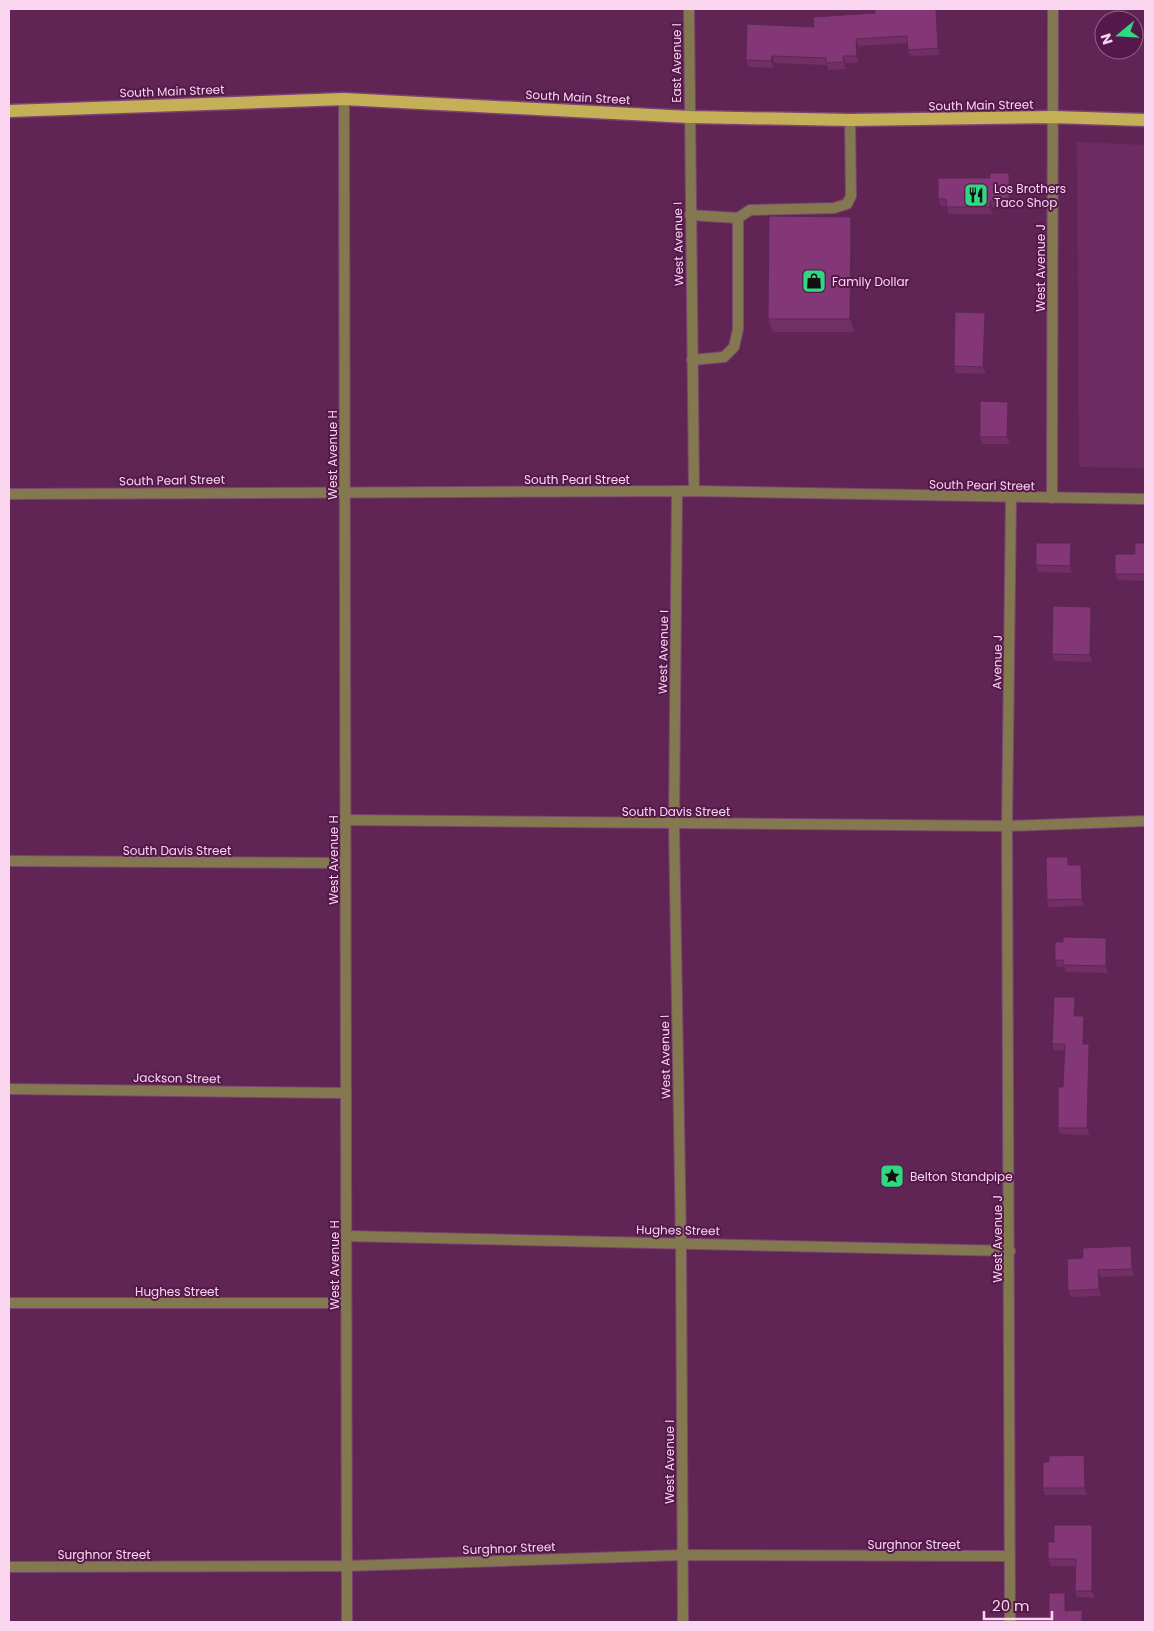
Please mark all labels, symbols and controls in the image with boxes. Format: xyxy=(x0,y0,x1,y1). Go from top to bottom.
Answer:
north arrow xyxy=(1094,10,1144,60)
street label: East Avenue I xyxy=(668,23,685,103)
text: N xyxy=(1095,31,1118,47)
street label: South Main Street xyxy=(119,81,225,101)
street label: South Main Street xyxy=(525,86,631,108)
street label: South Main Street xyxy=(928,96,1034,114)
place label: Los Brothers Taco Shop xyxy=(994,180,1066,211)
restaurant icon: Los Brothers Taco Shop xyxy=(963,182,989,208)
street label: West Avenue I xyxy=(669,202,687,286)
street label: West Avenue J xyxy=(1032,224,1049,312)
shop icon: Family Dollar xyxy=(801,268,827,294)
place label: Family Dollar xyxy=(832,273,910,290)
street label: West Avenue H xyxy=(324,410,341,500)
street label: South Pearl Street xyxy=(119,471,225,489)
street label: South Pearl Street xyxy=(524,471,630,488)
street label: South Pearl Street xyxy=(929,476,1035,494)
street label: West Avenue I xyxy=(654,610,672,694)
street label: Avenue J xyxy=(988,635,1006,689)
street label: South Davis Street xyxy=(622,803,730,820)
street label: West Avenue H xyxy=(325,815,342,905)
street label: South Davis Street xyxy=(123,842,231,859)
street label: West Avenue I xyxy=(656,1015,674,1099)
street label: Jackson Street xyxy=(133,1069,221,1087)
place icon: Belton Standpipe xyxy=(879,1163,905,1189)
place label: Belton Standpipe xyxy=(910,1168,1013,1185)
street label: West Avenue J xyxy=(989,1195,1006,1283)
street label: West Avenue H xyxy=(326,1220,343,1310)
street label: Hughes Street xyxy=(636,1221,720,1239)
street label: Hughes Street xyxy=(135,1283,219,1300)
street label: West Avenue I xyxy=(661,1420,678,1504)
street label: Surghnor Street xyxy=(867,1536,961,1553)
street label: Surghnor Street xyxy=(462,1538,556,1558)
street label: Surghnor Street xyxy=(57,1546,151,1563)
scale bar xyxy=(984,1588,1052,1620)
text: 20 m xyxy=(992,1595,1030,1616)

